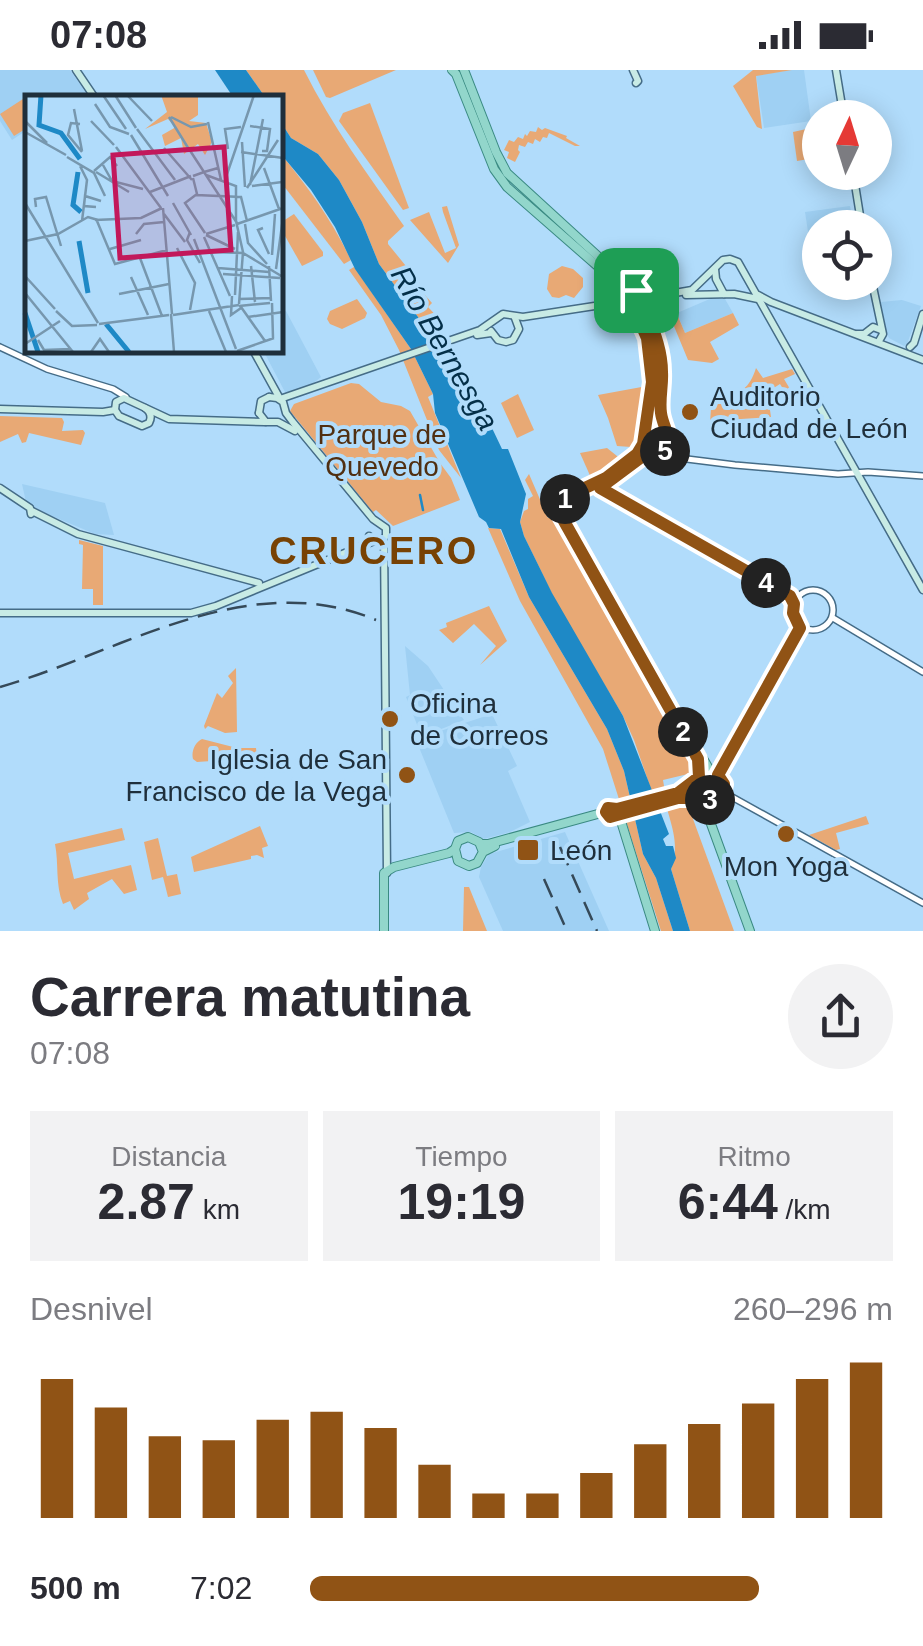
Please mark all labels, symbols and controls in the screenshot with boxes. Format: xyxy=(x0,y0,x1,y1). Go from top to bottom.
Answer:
text: 07:08 xyxy=(50,14,147,56)
inset map xyxy=(25,95,282,352)
north arrow xyxy=(802,100,892,190)
map controls xyxy=(802,100,892,300)
button: locate xyxy=(802,210,892,300)
pin xyxy=(594,248,679,333)
water label: Río Bernesga xyxy=(385,260,505,436)
icon: arrive xyxy=(609,263,664,318)
place label: Auditorio Ciudad de León xyxy=(710,381,908,444)
marker: Auditorio Ciudad de León xyxy=(679,401,701,423)
park label: Parque de Quevedo xyxy=(317,419,447,482)
pin: 5 xyxy=(640,426,690,476)
text: 5 xyxy=(657,435,673,466)
pin: 1 xyxy=(540,474,590,524)
text: 1 xyxy=(557,483,573,514)
district label: CRUCERO xyxy=(269,530,479,572)
pin: 4 xyxy=(741,558,791,608)
text: 4 xyxy=(758,567,774,598)
place label: Oficina de Correos xyxy=(410,688,549,751)
pin: 2 xyxy=(658,707,708,757)
marker: Oficina de Correos xyxy=(379,708,401,730)
text: 2 xyxy=(675,716,691,747)
place label: Iglesia de San Francisco de la Vega xyxy=(126,744,387,807)
marker: Iglesia de San Francisco de la Vega xyxy=(396,764,418,786)
pin: 3 xyxy=(685,775,735,825)
text: 3 xyxy=(702,784,718,815)
marker: Mon Yoga xyxy=(775,823,797,845)
place label: León xyxy=(550,835,612,866)
marker: León xyxy=(515,837,541,863)
place label: Mon Yoga xyxy=(724,851,849,882)
button: share xyxy=(788,964,893,1069)
text: Carrera matutina xyxy=(30,966,470,1028)
text: 07:08 xyxy=(30,1035,110,1071)
text: Distancia xyxy=(111,1141,226,1172)
text: Tiempo xyxy=(415,1141,508,1172)
text: Ritmo xyxy=(718,1141,791,1172)
text: 2.87 xyxy=(98,1174,195,1230)
text: 19:19 xyxy=(398,1174,525,1230)
text: 6:44 xyxy=(678,1174,778,1230)
text: km xyxy=(195,1194,240,1225)
text: /km xyxy=(778,1194,831,1225)
text: Desnivel xyxy=(30,1291,153,1327)
text: 260–296 m xyxy=(733,1291,893,1327)
text: 500 m xyxy=(30,1570,121,1606)
text: 7:02 xyxy=(190,1570,252,1606)

